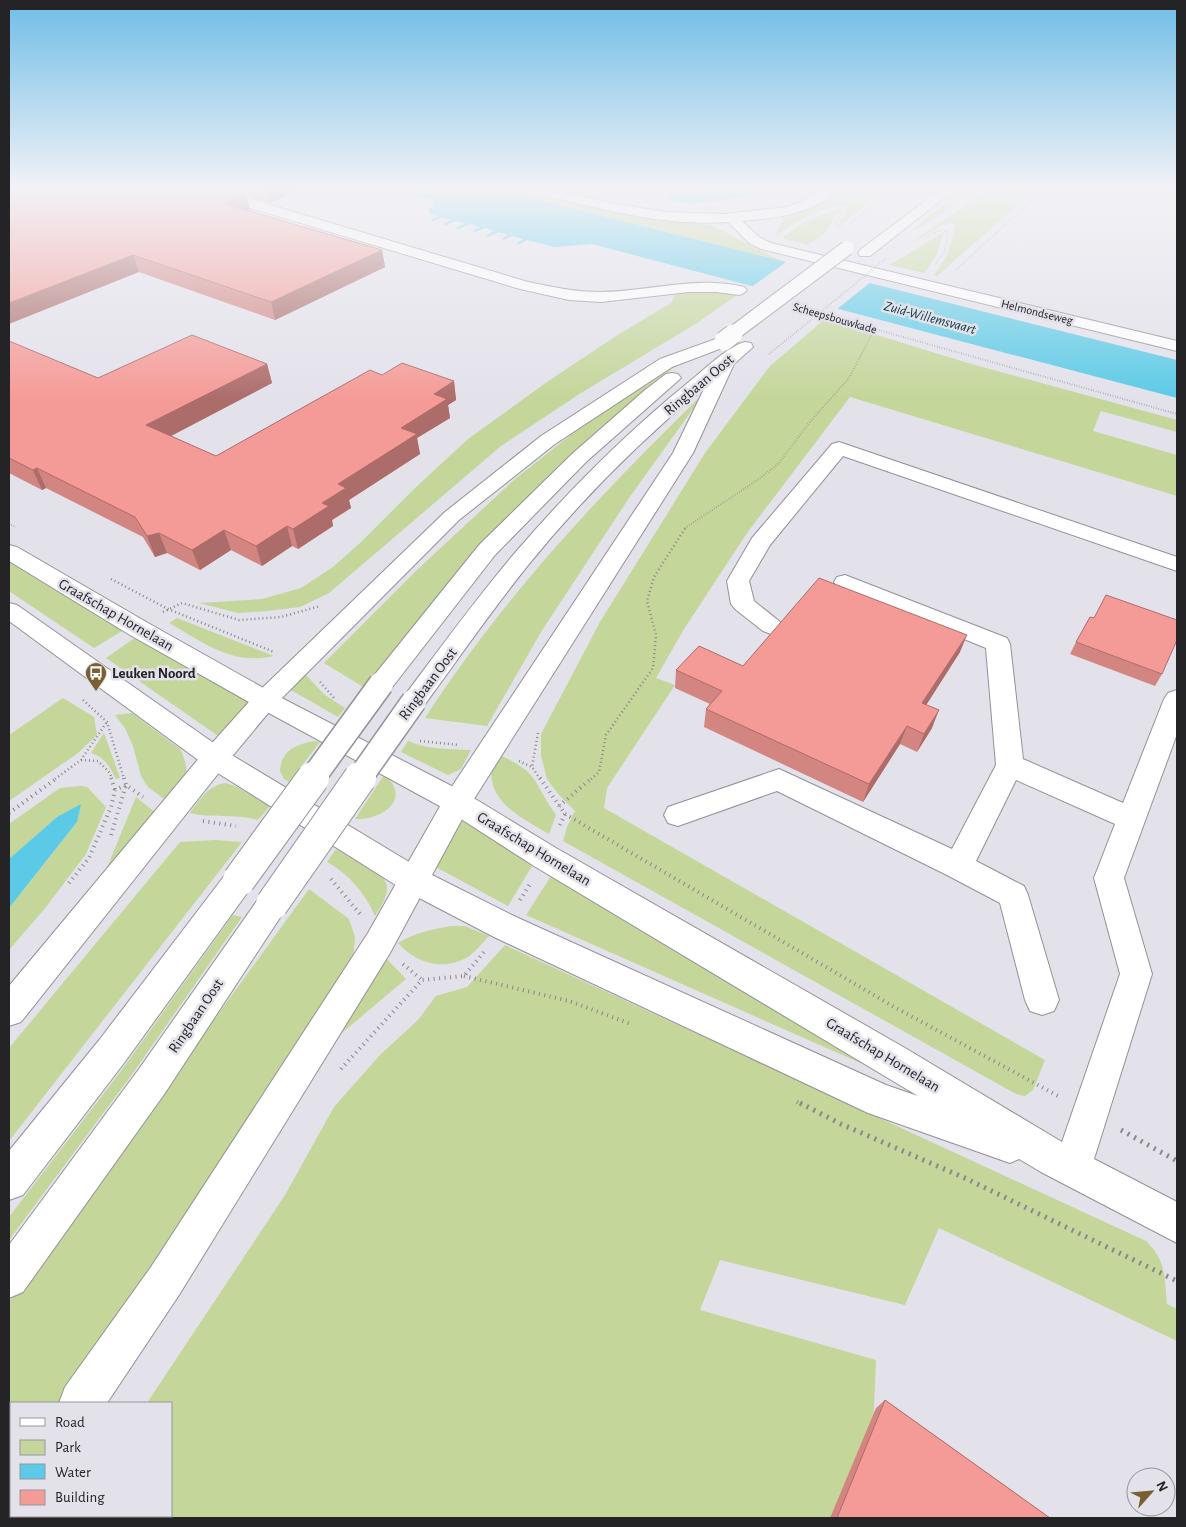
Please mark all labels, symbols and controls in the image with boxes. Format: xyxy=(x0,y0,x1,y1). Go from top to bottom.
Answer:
street label: Helmondseweg xyxy=(1000,297,1074,327)
water label: Zuid-Willemsvaart xyxy=(883,299,978,337)
street label: Scheepsbouwkade xyxy=(792,300,878,336)
street label: Ringbaan Oost xyxy=(661,352,737,418)
street label: Graafschap Hornelaan xyxy=(56,576,176,654)
street label: Ringbaan Oost xyxy=(396,645,460,723)
bus stop icon: Leuken Noord xyxy=(84,661,108,692)
place label: Leuken Noord xyxy=(112,666,196,681)
street label: Graafschap Hornelaan xyxy=(475,809,593,889)
street label: Ringbaan Oost xyxy=(166,976,226,1056)
street label: Graafschap Hornelaan xyxy=(824,1015,942,1095)
legend xyxy=(10,1402,172,1517)
text: Road xyxy=(55,1415,85,1430)
text: Park xyxy=(55,1440,81,1455)
text: Water xyxy=(55,1465,91,1480)
north arrow xyxy=(1126,1467,1176,1517)
text: N xyxy=(1153,1479,1170,1494)
text: Building xyxy=(55,1490,105,1505)

